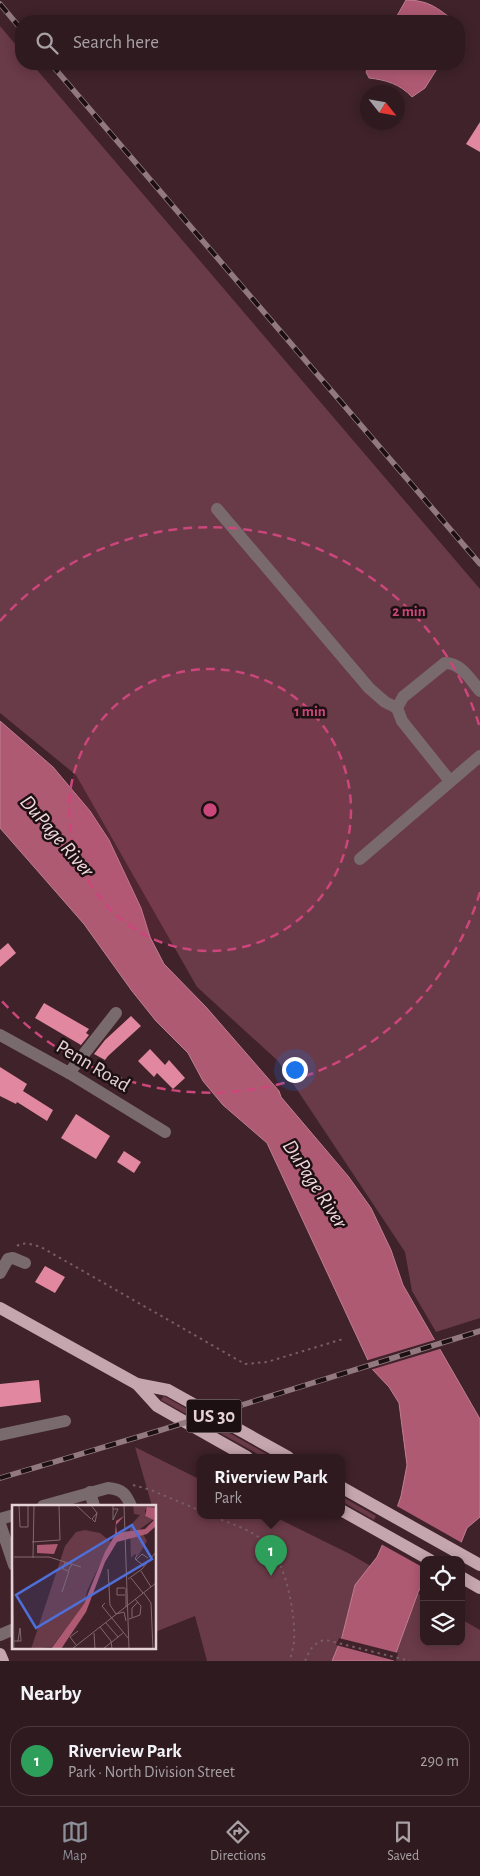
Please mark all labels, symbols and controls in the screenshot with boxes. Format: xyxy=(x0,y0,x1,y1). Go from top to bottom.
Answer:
search box xyxy=(15,15,465,70)
icon: search xyxy=(33,29,61,57)
text: Search here xyxy=(73,33,159,52)
north arrow xyxy=(360,85,405,130)
text: 2 min xyxy=(392,604,426,619)
text: 1 min xyxy=(294,704,326,719)
water label: DuPage River xyxy=(16,791,99,882)
centre of rings xyxy=(201,801,219,819)
street label: Penn Road xyxy=(53,1036,133,1096)
your location xyxy=(282,1057,308,1083)
water label: DuPage River xyxy=(279,1136,352,1233)
road number: US 30 xyxy=(186,1400,242,1432)
popup xyxy=(197,1454,345,1519)
text: Riverview Park xyxy=(214,1468,328,1487)
text: Park xyxy=(214,1490,242,1506)
inset map xyxy=(12,1505,156,1648)
pin: 1 xyxy=(255,1535,287,1576)
map controls xyxy=(420,1556,465,1646)
button: locate xyxy=(420,1556,465,1601)
button: layers xyxy=(420,1601,465,1646)
text: Nearby xyxy=(20,1683,81,1704)
text: Riverview Park xyxy=(68,1742,182,1761)
text: 1 xyxy=(34,1753,40,1769)
text: 290 m xyxy=(420,1753,459,1769)
text: Park · North Division Street xyxy=(68,1764,235,1780)
tab: Map xyxy=(61,1818,89,1865)
tab: Directions xyxy=(210,1818,266,1865)
tab: Saved xyxy=(387,1818,419,1865)

